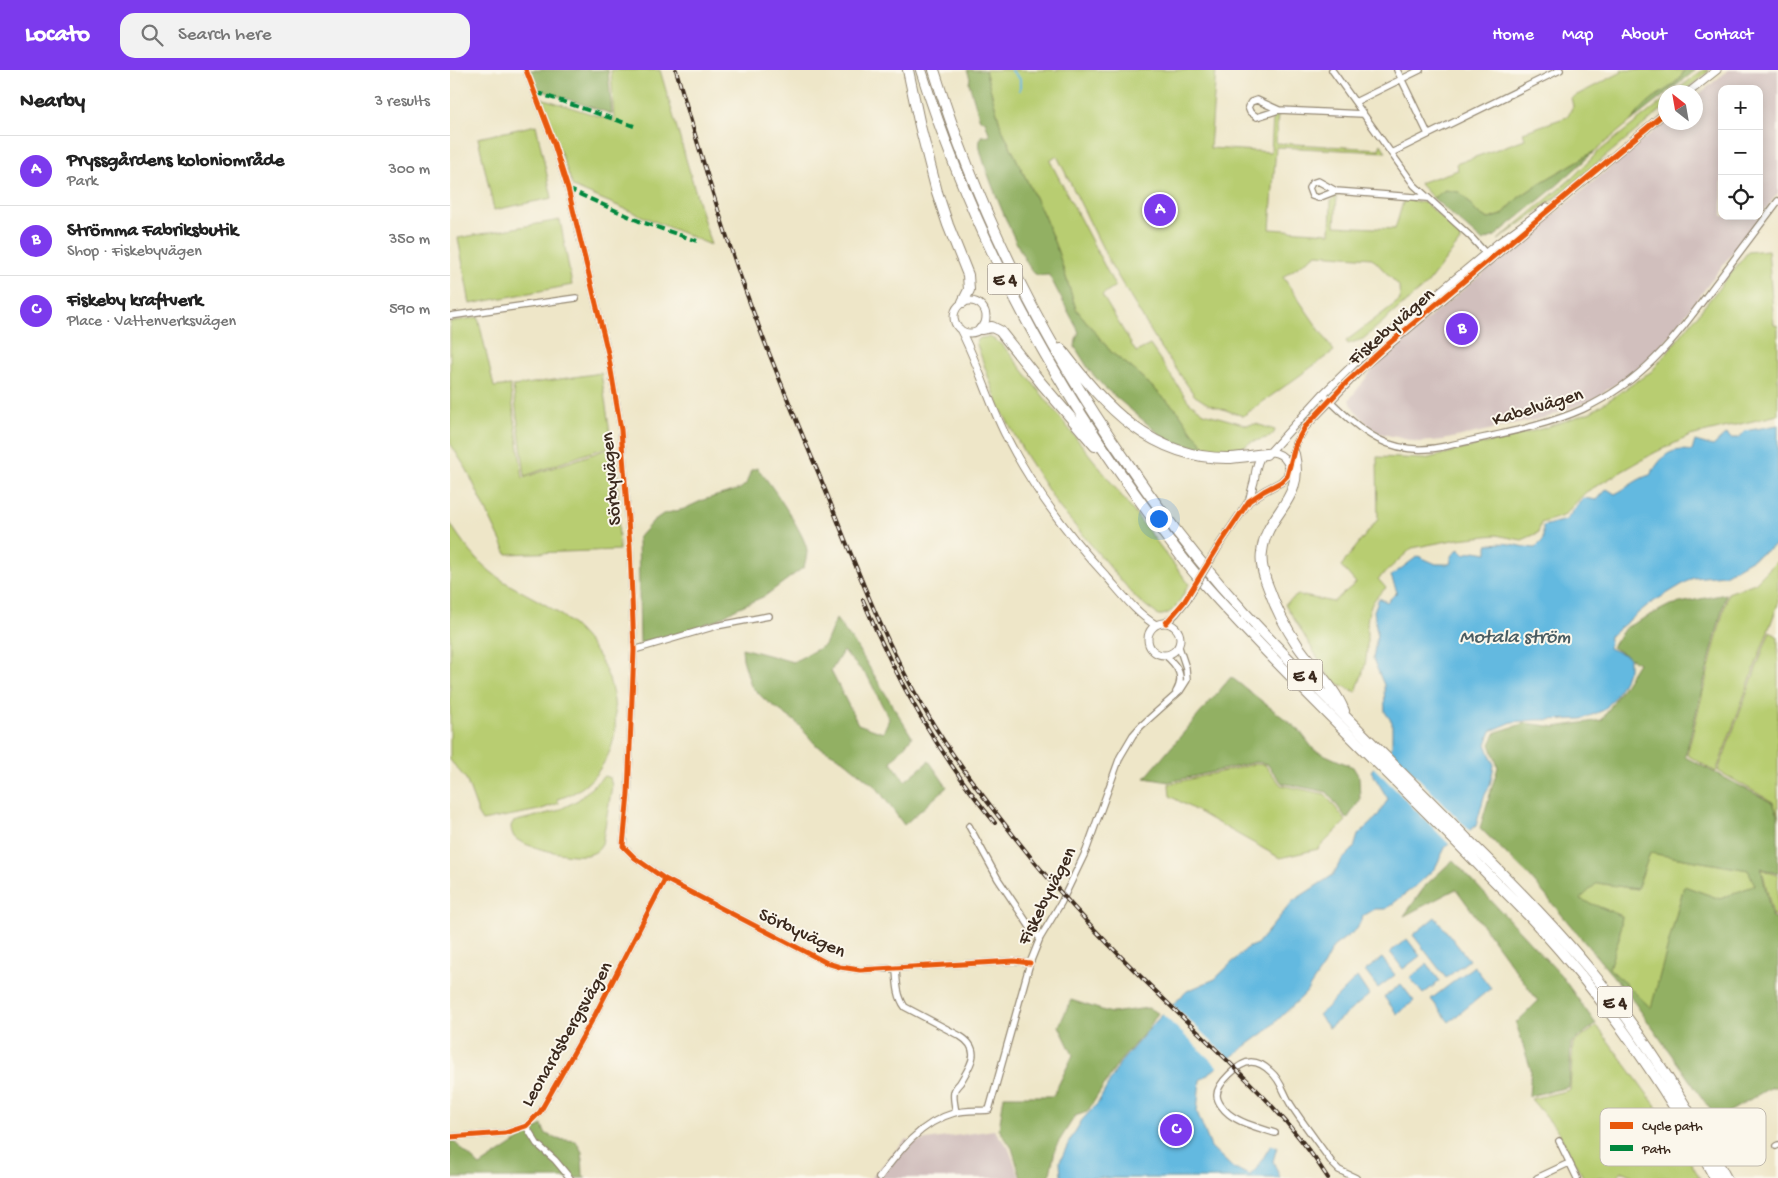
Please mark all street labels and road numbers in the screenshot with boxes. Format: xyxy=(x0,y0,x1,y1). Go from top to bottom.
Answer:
road number: E 4 xyxy=(988,263,1022,294)
street label: Fiskebyvägen xyxy=(1344,284,1440,372)
street label: Kabelvägen xyxy=(1490,384,1586,433)
street label: Sörbyvägen xyxy=(597,431,628,526)
road number: E 4 xyxy=(1288,660,1322,690)
street label: Fiskebyvägen xyxy=(1013,844,1083,950)
street label: Sörbyvägen xyxy=(754,904,849,964)
street label: Leonardsbergsvägen xyxy=(517,958,619,1112)
road number: E 4 xyxy=(1598,986,1632,1018)

